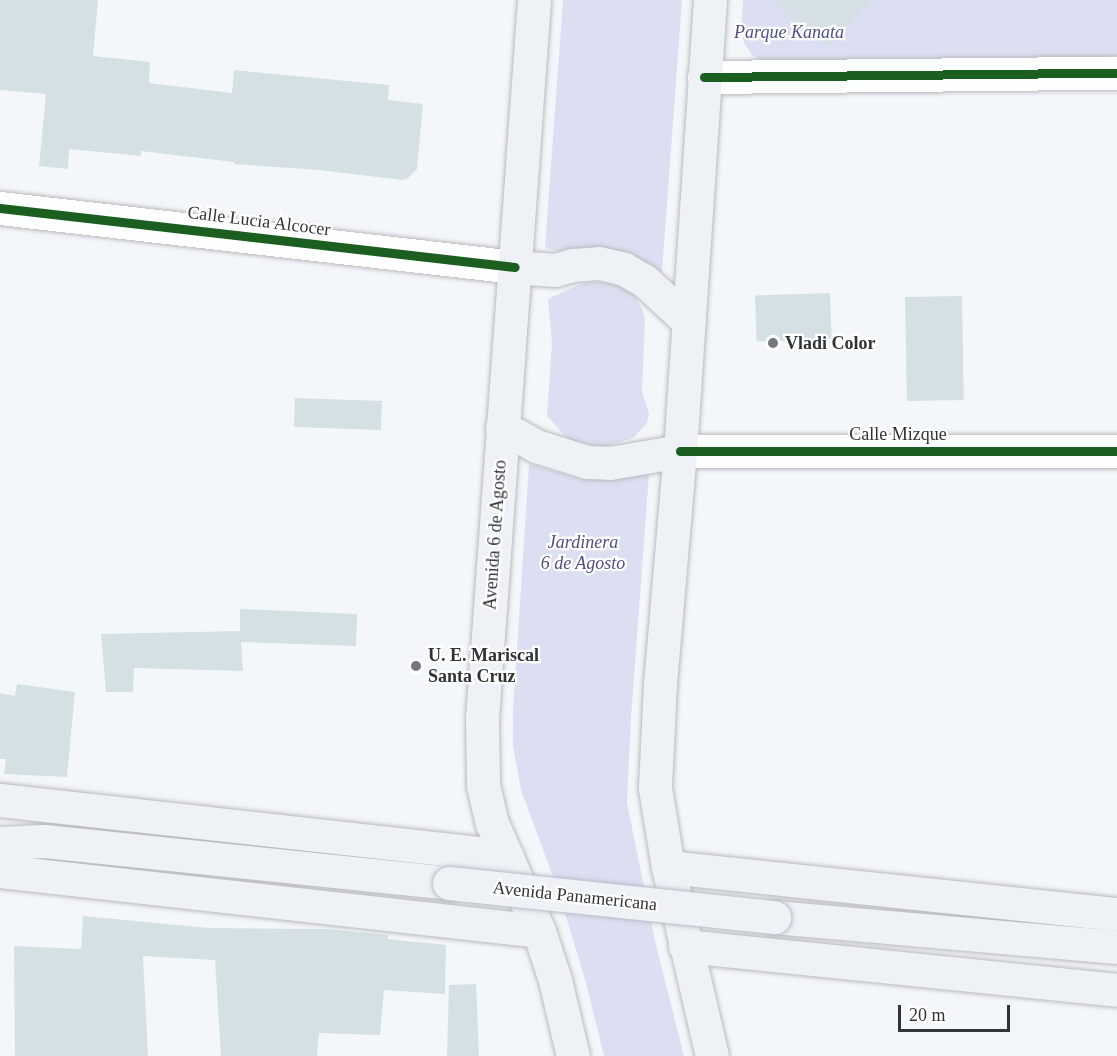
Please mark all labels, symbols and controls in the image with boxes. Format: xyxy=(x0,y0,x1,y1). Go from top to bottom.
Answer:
park label: Parque Kanata xyxy=(734,21,844,43)
street label: Calle Lucia Alcocer xyxy=(186,201,332,241)
place label: Vladi Color xyxy=(785,332,876,354)
marker: Vladi Color xyxy=(766,336,780,350)
street label: Calle Mizque xyxy=(849,423,947,445)
street label: Avenida 6 de Agosto xyxy=(479,459,511,611)
park label: Jardinera 6 de Agosto xyxy=(541,532,625,574)
place label: U. E. Mariscal Santa Cruz xyxy=(428,645,539,688)
marker: U. E. Mariscal Santa Cruz xyxy=(409,659,423,673)
street label: Avenida Panamericana xyxy=(492,877,658,915)
scale bar xyxy=(901,993,1014,1031)
text: 20 m xyxy=(909,1005,946,1025)

